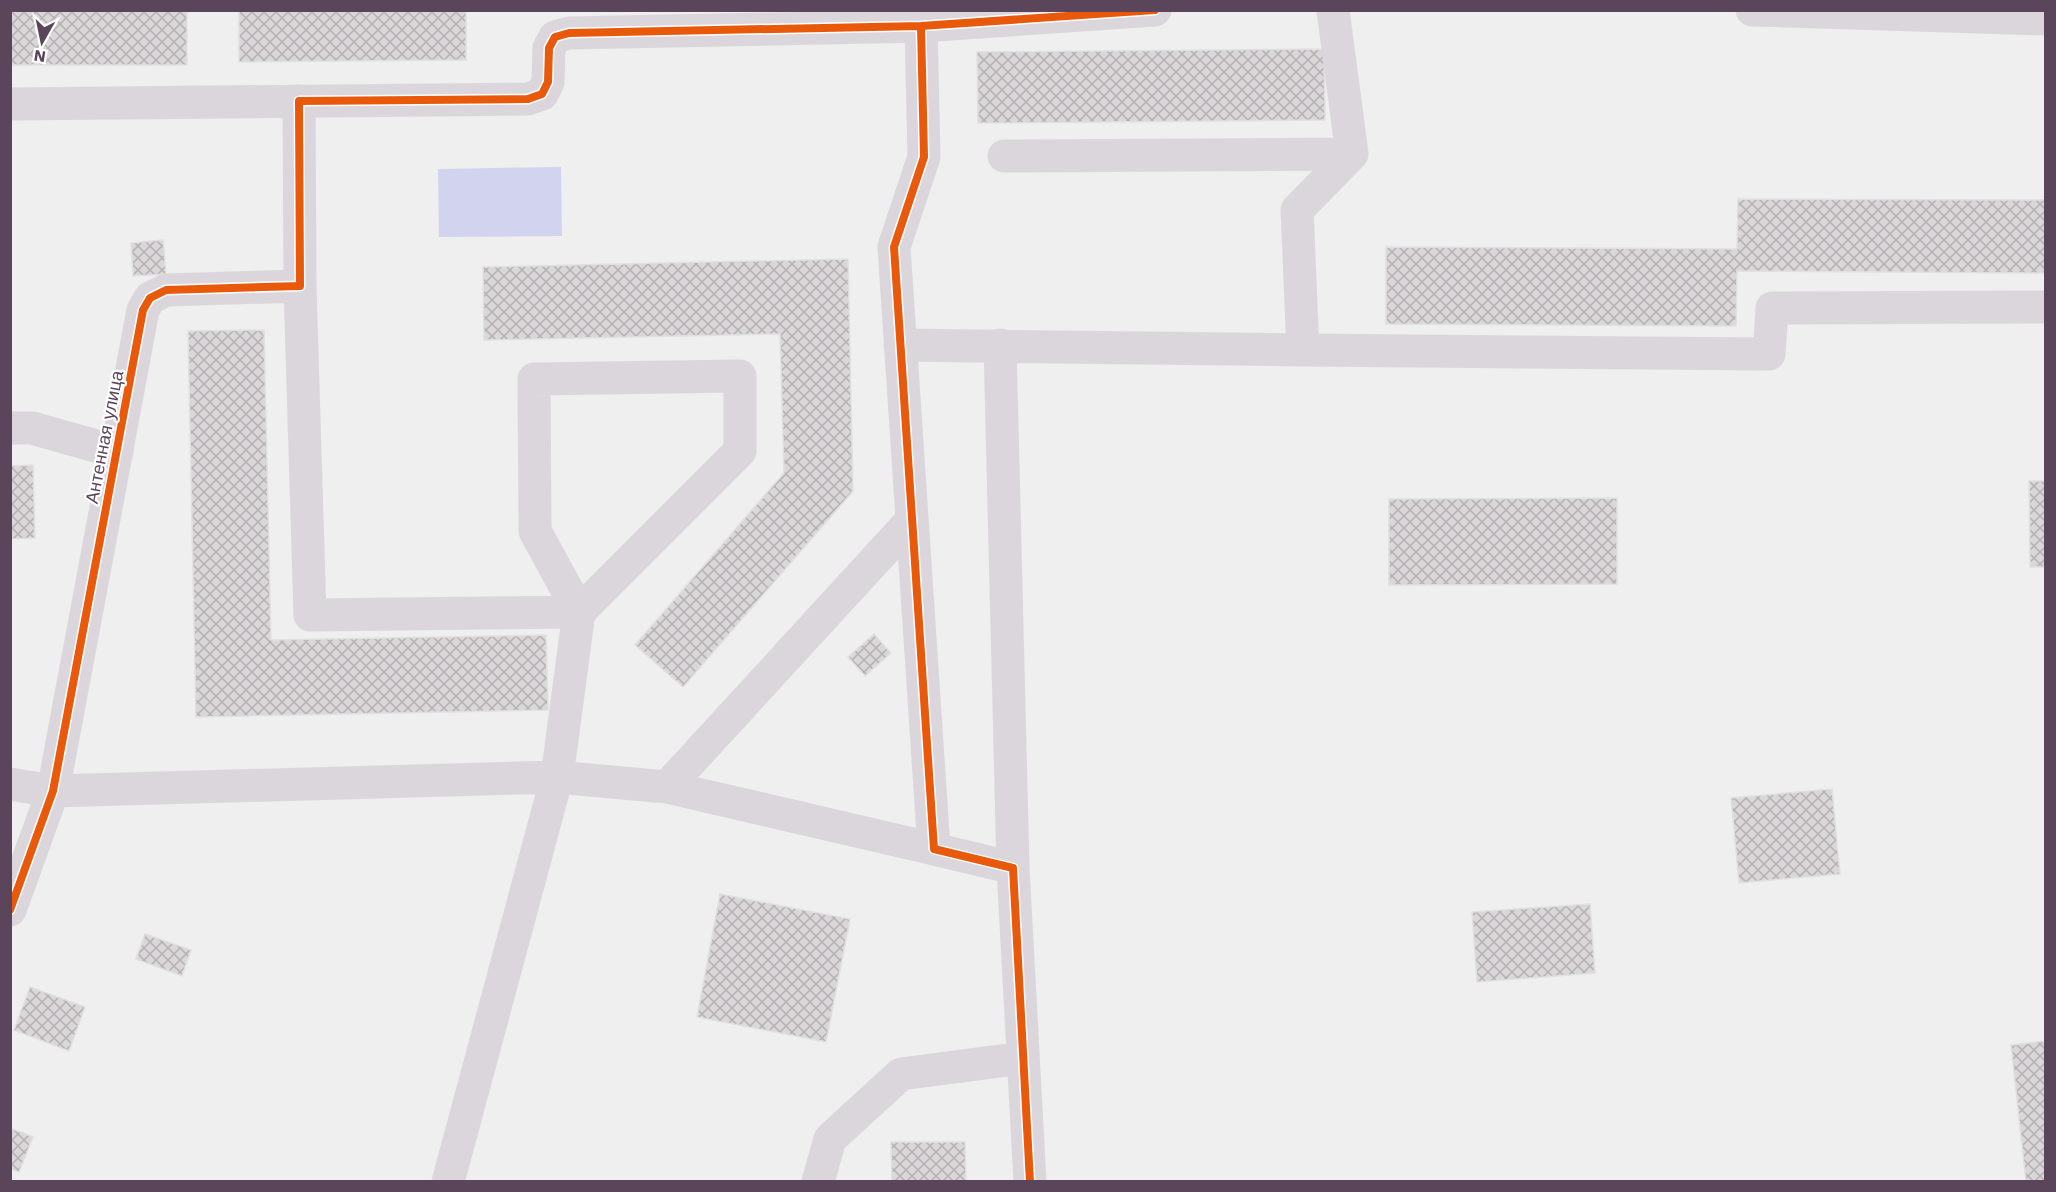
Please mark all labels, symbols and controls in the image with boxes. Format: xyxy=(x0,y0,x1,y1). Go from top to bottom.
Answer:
north arrow xyxy=(12,12,72,72)
text: N xyxy=(32,46,47,67)
street label: Антенная улица xyxy=(81,368,127,505)

